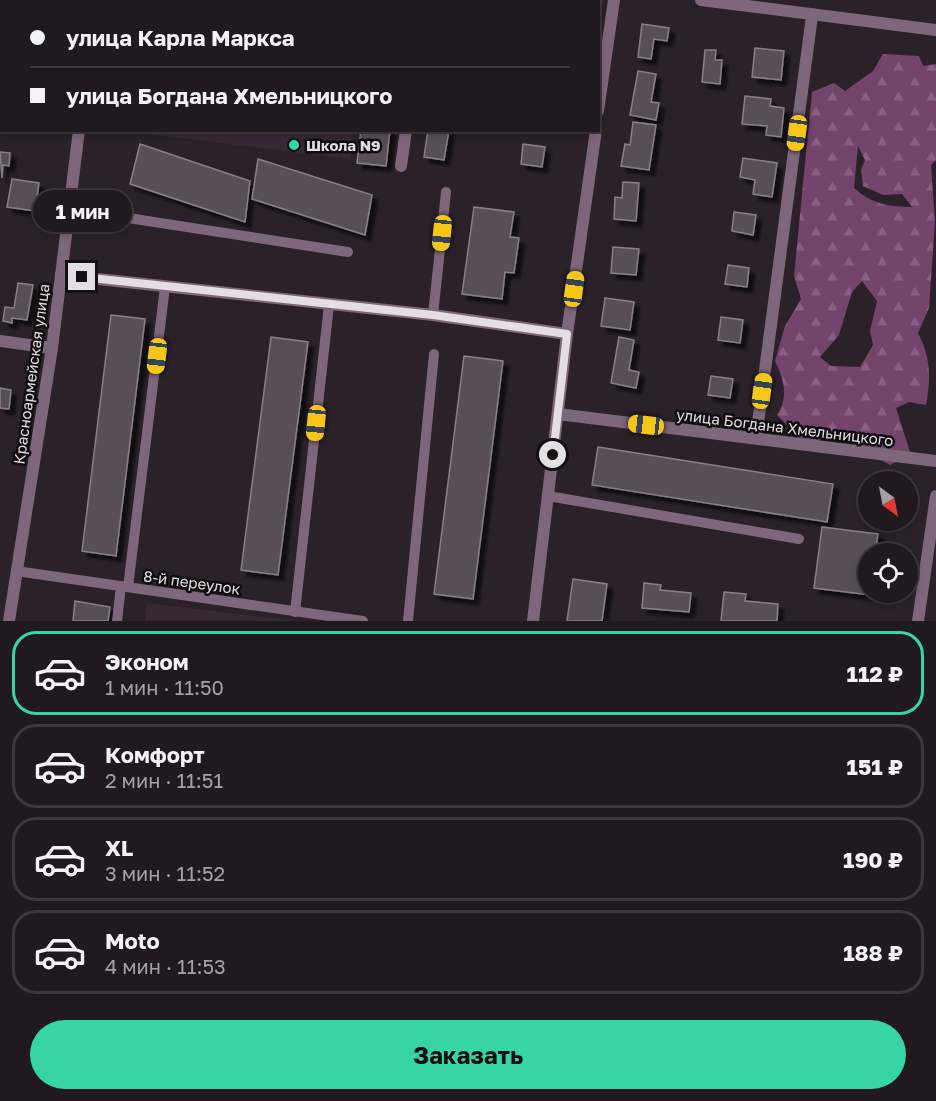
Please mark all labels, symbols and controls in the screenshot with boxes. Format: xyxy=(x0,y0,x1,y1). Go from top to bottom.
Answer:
text: улица Карла Маркса xyxy=(66,24,295,51)
text: улица Богдана Хмельницкого xyxy=(66,82,392,109)
car xyxy=(786,114,808,152)
place label: Школа N9 xyxy=(306,136,381,154)
marker: Школа N9 xyxy=(287,138,301,152)
callout: 1 мин xyxy=(32,190,132,232)
text: 1 мин xyxy=(55,199,110,223)
car xyxy=(431,214,453,252)
route end xyxy=(68,263,95,290)
car xyxy=(563,270,585,308)
street label: Красноармейская улица xyxy=(9,283,53,465)
car xyxy=(146,337,168,375)
car xyxy=(751,372,773,410)
car xyxy=(305,404,327,442)
street label: улица Богдана Хмельницкого xyxy=(675,405,895,449)
car xyxy=(627,414,665,436)
route start xyxy=(539,441,566,468)
north arrow xyxy=(858,471,918,531)
map controls xyxy=(858,471,918,603)
button: locate xyxy=(858,543,918,603)
street label: 8-й переулок xyxy=(142,566,242,598)
icon: car xyxy=(33,646,87,700)
text: Эконом xyxy=(105,648,189,675)
text: 112 ₽ xyxy=(847,660,903,687)
text: 1 мин · 11:50 xyxy=(105,675,224,699)
icon: car xyxy=(33,739,87,793)
text: Комфорт xyxy=(105,741,205,768)
text: 151 ₽ xyxy=(847,753,903,780)
text: 2 мин · 11:51 xyxy=(105,768,223,792)
icon: car xyxy=(33,832,87,886)
text: XL xyxy=(105,834,133,861)
text: 190 ₽ xyxy=(843,846,903,873)
text: 3 мин · 11:52 xyxy=(105,861,225,885)
icon: car xyxy=(33,925,87,979)
text: Moto xyxy=(105,927,160,954)
text: 188 ₽ xyxy=(843,939,903,966)
text: 4 мин · 11:53 xyxy=(105,954,226,978)
button: Заказать xyxy=(30,1020,906,1089)

